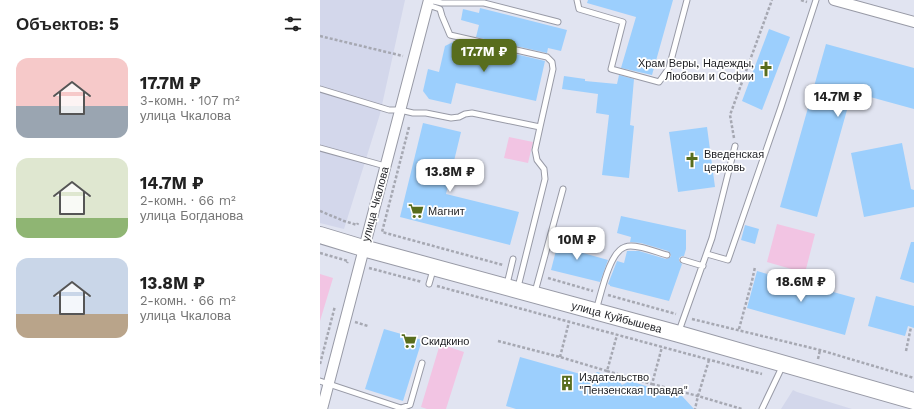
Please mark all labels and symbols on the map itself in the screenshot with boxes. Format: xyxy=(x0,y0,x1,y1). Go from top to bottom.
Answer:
pin: 17.7M ₽ xyxy=(447,39,521,73)
place label: Храм Веры, Надежды, Любови и Софии xyxy=(638,57,754,83)
church icon: Храм Веры, Надежды, Любови и Софии xyxy=(757,60,775,78)
pin: 14.7M ₽ xyxy=(801,84,875,118)
place label: Введенская церковь xyxy=(704,148,764,174)
church icon: Введенская церковь xyxy=(683,151,701,169)
pin: 13.8M ₽ xyxy=(413,159,487,193)
street label: улица Чкалова xyxy=(359,164,392,243)
supermarket icon: Магнит xyxy=(407,202,425,220)
place label: Магнит xyxy=(428,205,465,218)
pin: 10M ₽ xyxy=(549,227,605,261)
pin: 18.6M ₽ xyxy=(764,269,838,303)
street label: улица Куйбышева xyxy=(570,299,664,336)
supermarket icon: Скидкино xyxy=(400,332,418,350)
place label: Скидкино xyxy=(421,335,469,348)
place label: Издательство "Пензенская правда" xyxy=(579,371,688,397)
building icon: Издательство "Пензенская правда" xyxy=(558,374,576,392)

